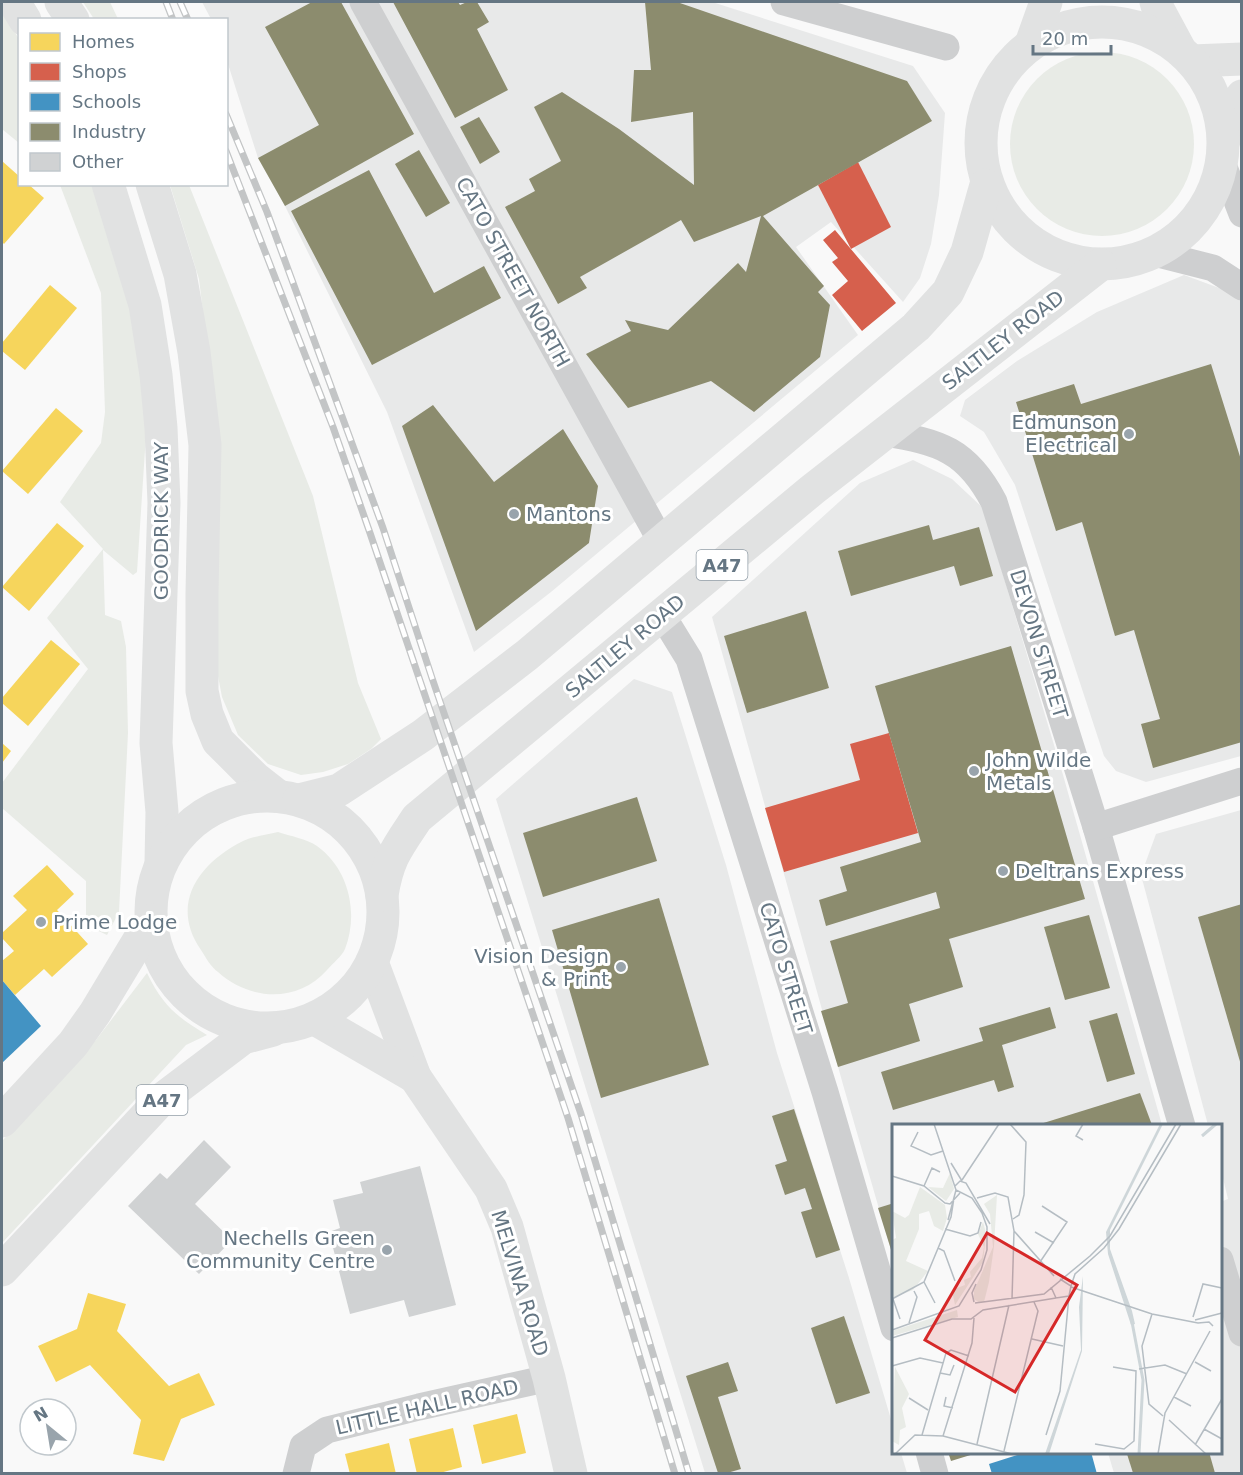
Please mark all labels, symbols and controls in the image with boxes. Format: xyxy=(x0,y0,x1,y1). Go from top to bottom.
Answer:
legend xyxy=(18,18,228,186)
scale bar xyxy=(1033,18,1111,56)
text: 20 m xyxy=(1042,28,1088,49)
text: Homes xyxy=(72,31,135,52)
text: Shops xyxy=(72,61,127,82)
text: Schools xyxy=(72,91,141,112)
text: Industry xyxy=(72,121,146,142)
text: Other xyxy=(72,151,124,172)
street label: CATO STREET NORTH xyxy=(451,173,575,371)
street label: SALTLEY ROAD xyxy=(937,285,1069,395)
place label: Edmunson Electrical xyxy=(1012,410,1117,457)
marker: Edmunson Electrical xyxy=(1122,427,1136,441)
street label: GOODRICK WAY xyxy=(149,441,173,600)
place label: Mantons xyxy=(526,502,611,526)
marker: Mantons xyxy=(507,507,521,521)
road number: A47 xyxy=(696,550,748,580)
street label: DEVON STREET xyxy=(1005,567,1073,722)
street label: SALTLEY ROAD xyxy=(561,589,689,703)
place label: John Wilde Metals xyxy=(984,748,1091,795)
marker: John Wilde Metals xyxy=(967,764,981,778)
place label: Deltrans Express xyxy=(1015,859,1184,883)
marker: Deltrans Express xyxy=(996,864,1010,878)
street label: CATO STREET xyxy=(755,899,818,1038)
place label: Prime Lodge xyxy=(53,910,177,934)
marker: Prime Lodge xyxy=(34,915,48,929)
place label: Vision Design & Print xyxy=(474,944,609,991)
marker: Vision Design & Print xyxy=(614,960,628,974)
road number: A47 xyxy=(136,1085,188,1115)
inset map xyxy=(892,1124,1222,1454)
street label: MELVINA ROAD xyxy=(486,1207,554,1359)
place label: Nechells Green Community Centre xyxy=(186,1226,375,1273)
marker: Nechells Green Community Centre xyxy=(380,1243,394,1257)
street label: LITTLE HALL ROAD xyxy=(333,1374,521,1440)
north arrow xyxy=(18,1397,78,1457)
text: N xyxy=(30,1403,51,1426)

